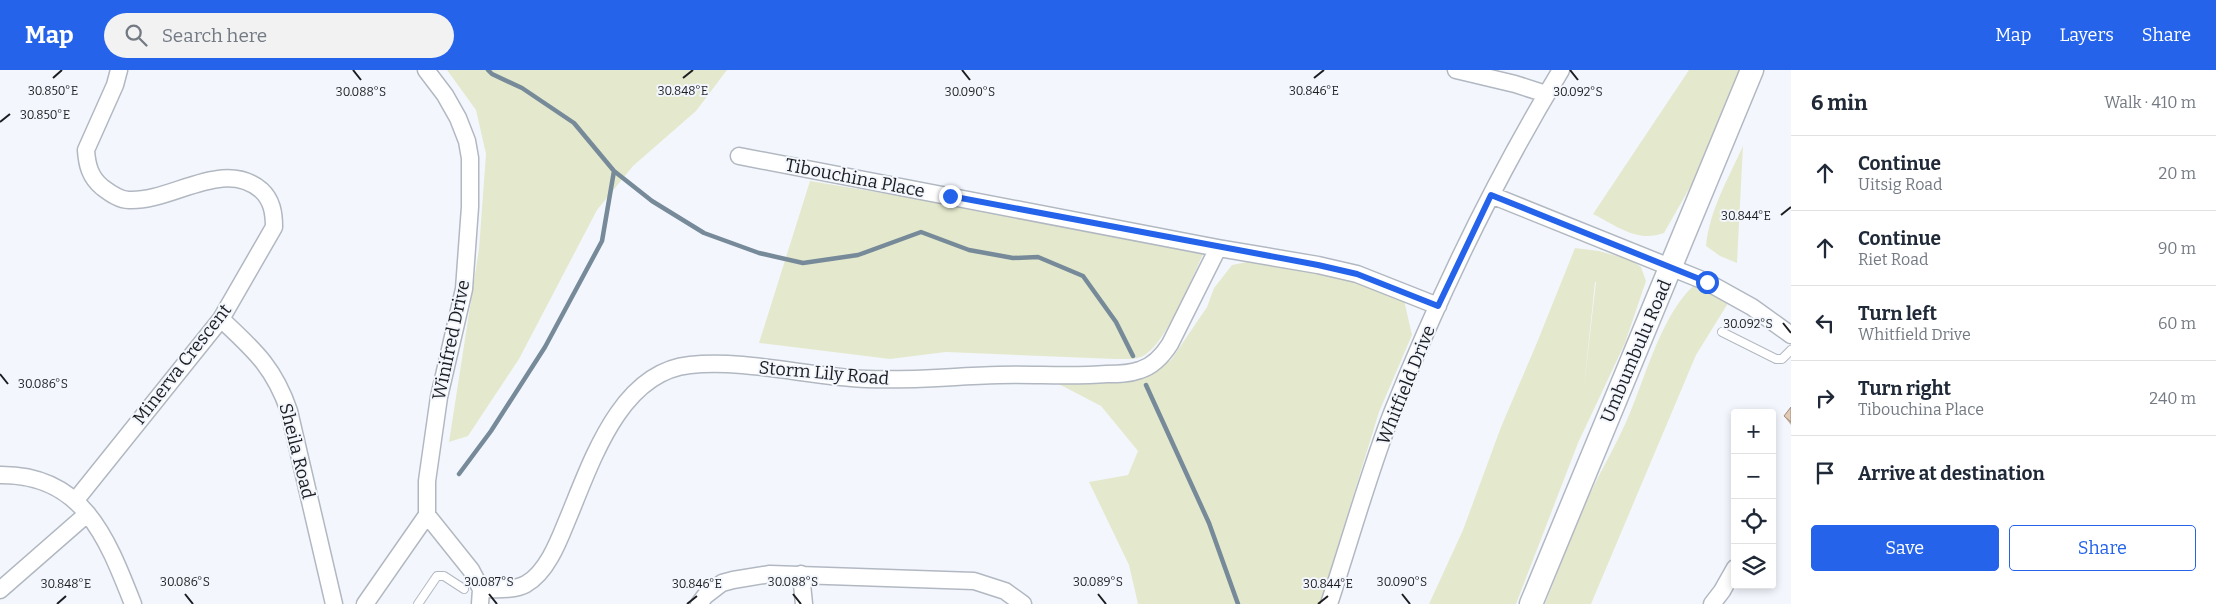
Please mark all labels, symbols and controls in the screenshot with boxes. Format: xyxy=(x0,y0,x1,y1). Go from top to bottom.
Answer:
search box xyxy=(104,13,454,58)
text: Map xyxy=(25,21,74,49)
icon: search xyxy=(122,21,150,49)
text: Search here xyxy=(162,24,267,47)
text: Map xyxy=(1995,24,2031,46)
text: Layers xyxy=(2059,24,2114,46)
text: Share xyxy=(2142,24,2191,46)
text: 30.850°E xyxy=(28,84,78,98)
text: 30.848°E xyxy=(658,84,708,98)
text: 30.846°E xyxy=(1289,84,1339,98)
text: 30.088°S xyxy=(336,85,386,99)
text: 30.090°S xyxy=(945,85,995,99)
text: 30.092°S xyxy=(1553,85,1603,99)
text: 6 min xyxy=(1811,90,1867,116)
text: Walk · 410 m xyxy=(2104,93,2196,112)
text: 30.850°E xyxy=(20,108,70,122)
text: Continue xyxy=(1858,152,1941,175)
street label: Tibouchina Place xyxy=(783,154,927,202)
icon: ahead xyxy=(1811,159,1839,187)
text: 20 m xyxy=(2159,164,2196,183)
text: Uitsig Road xyxy=(1858,175,1943,194)
route end xyxy=(939,185,962,208)
text: 30.844°E xyxy=(1721,209,1771,223)
text: Continue xyxy=(1858,227,1941,250)
icon: ahead xyxy=(1811,234,1839,262)
text: 90 m xyxy=(2158,239,2196,258)
text: Riet Road xyxy=(1858,250,1928,269)
route start xyxy=(1696,271,1719,294)
street label: Umbumbulu Road xyxy=(1596,276,1676,426)
street label: Winifred Drive xyxy=(428,278,474,402)
street label: Minerva Crescent xyxy=(128,299,236,429)
text: Turn left xyxy=(1858,302,1937,325)
icon: left xyxy=(1811,309,1839,337)
text: 60 m xyxy=(2158,314,2196,333)
text: 30.092°S xyxy=(1723,317,1773,331)
street label: Whitfield Drive xyxy=(1372,322,1440,448)
text: Whitfield Drive xyxy=(1858,325,1971,344)
street label: Storm Lily Road xyxy=(758,356,891,390)
text: 30.086°S xyxy=(18,377,68,391)
text: Turn right xyxy=(1858,377,1951,400)
icon: right xyxy=(1811,384,1839,412)
text: 240 m xyxy=(2149,389,2196,408)
text: Tibouchina Place xyxy=(1858,400,1984,419)
street label: Sheila Road xyxy=(274,401,320,501)
map controls xyxy=(1731,409,1776,589)
button: + xyxy=(1731,409,1776,454)
button: − xyxy=(1731,454,1776,499)
icon: arrive xyxy=(1811,459,1839,487)
text: Arrive at destination xyxy=(1858,462,2045,485)
button: locate xyxy=(1731,499,1776,544)
button: Save xyxy=(1811,525,1999,571)
button: Share xyxy=(2009,525,2196,571)
button: layers xyxy=(1731,544,1776,589)
text: 30.086°S xyxy=(160,575,210,589)
text: 30.087°S xyxy=(464,575,514,589)
text: 30.088°S xyxy=(768,575,818,589)
text: 30.089°S xyxy=(1073,575,1123,589)
text: 30.090°S xyxy=(1377,575,1427,589)
text: 30.848°E xyxy=(41,577,91,591)
text: 30.846°E xyxy=(672,577,722,591)
text: 30.844°E xyxy=(1303,577,1353,591)

